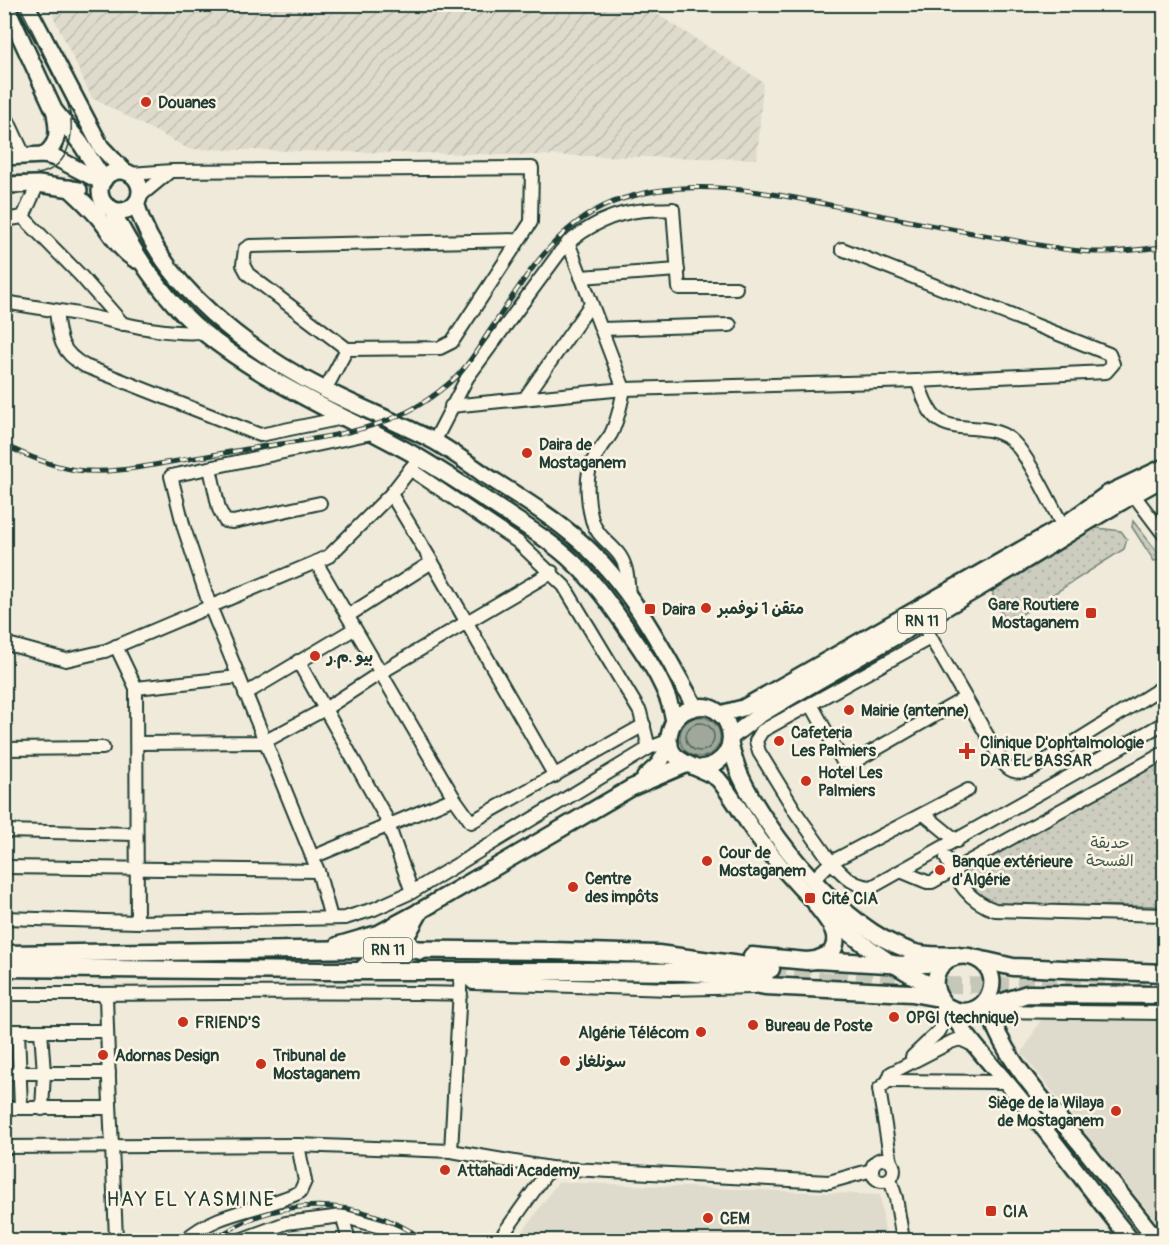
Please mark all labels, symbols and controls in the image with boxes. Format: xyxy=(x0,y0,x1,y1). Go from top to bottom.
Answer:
place label: Douanes xyxy=(158,93,217,113)
marker: Douanes xyxy=(139,95,153,109)
place label: Daira de Mostaganem xyxy=(539,435,626,473)
marker: Daira de Mostaganem xyxy=(520,446,534,460)
place label: Gare Routiere Mostaganem xyxy=(988,595,1080,633)
place label: متقن 1 نوفمبر xyxy=(716,599,804,619)
place label: Daira xyxy=(662,600,696,620)
marker: متقن 1 نوفمبر xyxy=(699,601,713,615)
marker: Daira xyxy=(643,602,657,616)
marker: Gare Routiere Mostaganem xyxy=(1084,606,1098,620)
road number: RN 11 xyxy=(898,609,946,633)
place label: بيو .م.ر xyxy=(325,647,373,669)
marker: بيو .م.ر xyxy=(308,649,322,663)
place label: Mairie (antenne) xyxy=(861,701,969,721)
marker: Mairie (antenne) xyxy=(842,703,856,717)
place label: Cafeteria Les Palmiers xyxy=(791,723,877,761)
place label: Clinique D'ophtalmologie DAR EL BASSAR xyxy=(980,733,1145,771)
marker: Cafeteria Les Palmiers xyxy=(772,734,786,748)
marker: Clinique D'ophtalmologie DAR EL BASSAR xyxy=(958,742,976,760)
place label: Hotel Les Palmiers xyxy=(818,763,883,801)
marker: Hotel Les Palmiers xyxy=(799,774,813,788)
park label: حديقة الفسحة xyxy=(1086,833,1134,871)
place label: Cour de Mostaganem xyxy=(719,843,806,881)
place label: Banque extérieure d'Algérie xyxy=(952,852,1074,890)
marker: Cour de Mostaganem xyxy=(700,854,714,868)
marker: Banque extérieure d'Algérie xyxy=(933,863,947,877)
place label: Centre des impôts xyxy=(585,869,659,907)
marker: Centre des impôts xyxy=(566,880,580,894)
place label: Cité CIA xyxy=(822,889,879,909)
marker: Cité CIA xyxy=(803,891,817,905)
road number: RN 11 xyxy=(364,938,412,962)
place label: OPGI (technique) xyxy=(906,1008,1020,1028)
marker: OPGI (technique) xyxy=(887,1010,901,1024)
place label: FRIEND'S xyxy=(195,1013,260,1033)
marker: FRIEND'S xyxy=(176,1015,190,1029)
place label: Bureau de Poste xyxy=(765,1016,873,1036)
marker: Bureau de Poste xyxy=(746,1018,760,1032)
place label: Algérie Télécom xyxy=(578,1023,689,1043)
marker: Algérie Télécom xyxy=(694,1025,708,1039)
place label: Adornas Design xyxy=(115,1046,219,1066)
place label: Tribunal de Mostaganem xyxy=(272,1046,360,1084)
marker: Adornas Design xyxy=(96,1048,110,1062)
place label: سونلغاز xyxy=(575,1052,626,1072)
marker: سونلغاز xyxy=(558,1054,572,1068)
marker: Tribunal de Mostaganem xyxy=(254,1057,268,1071)
place label: Siège de la Wilaya de Mostaganem xyxy=(988,1093,1105,1131)
marker: Siège de la Wilaya de Mostaganem xyxy=(1109,1104,1123,1118)
place label: Attahadi Academy xyxy=(457,1161,580,1181)
marker: Attahadi Academy xyxy=(438,1163,452,1177)
district label: HAY EL YASMINE xyxy=(107,1187,275,1212)
place label: CIA xyxy=(1003,1202,1028,1222)
marker: CIA xyxy=(984,1204,998,1218)
place label: CEM xyxy=(720,1209,750,1229)
marker: CEM xyxy=(701,1211,715,1225)

